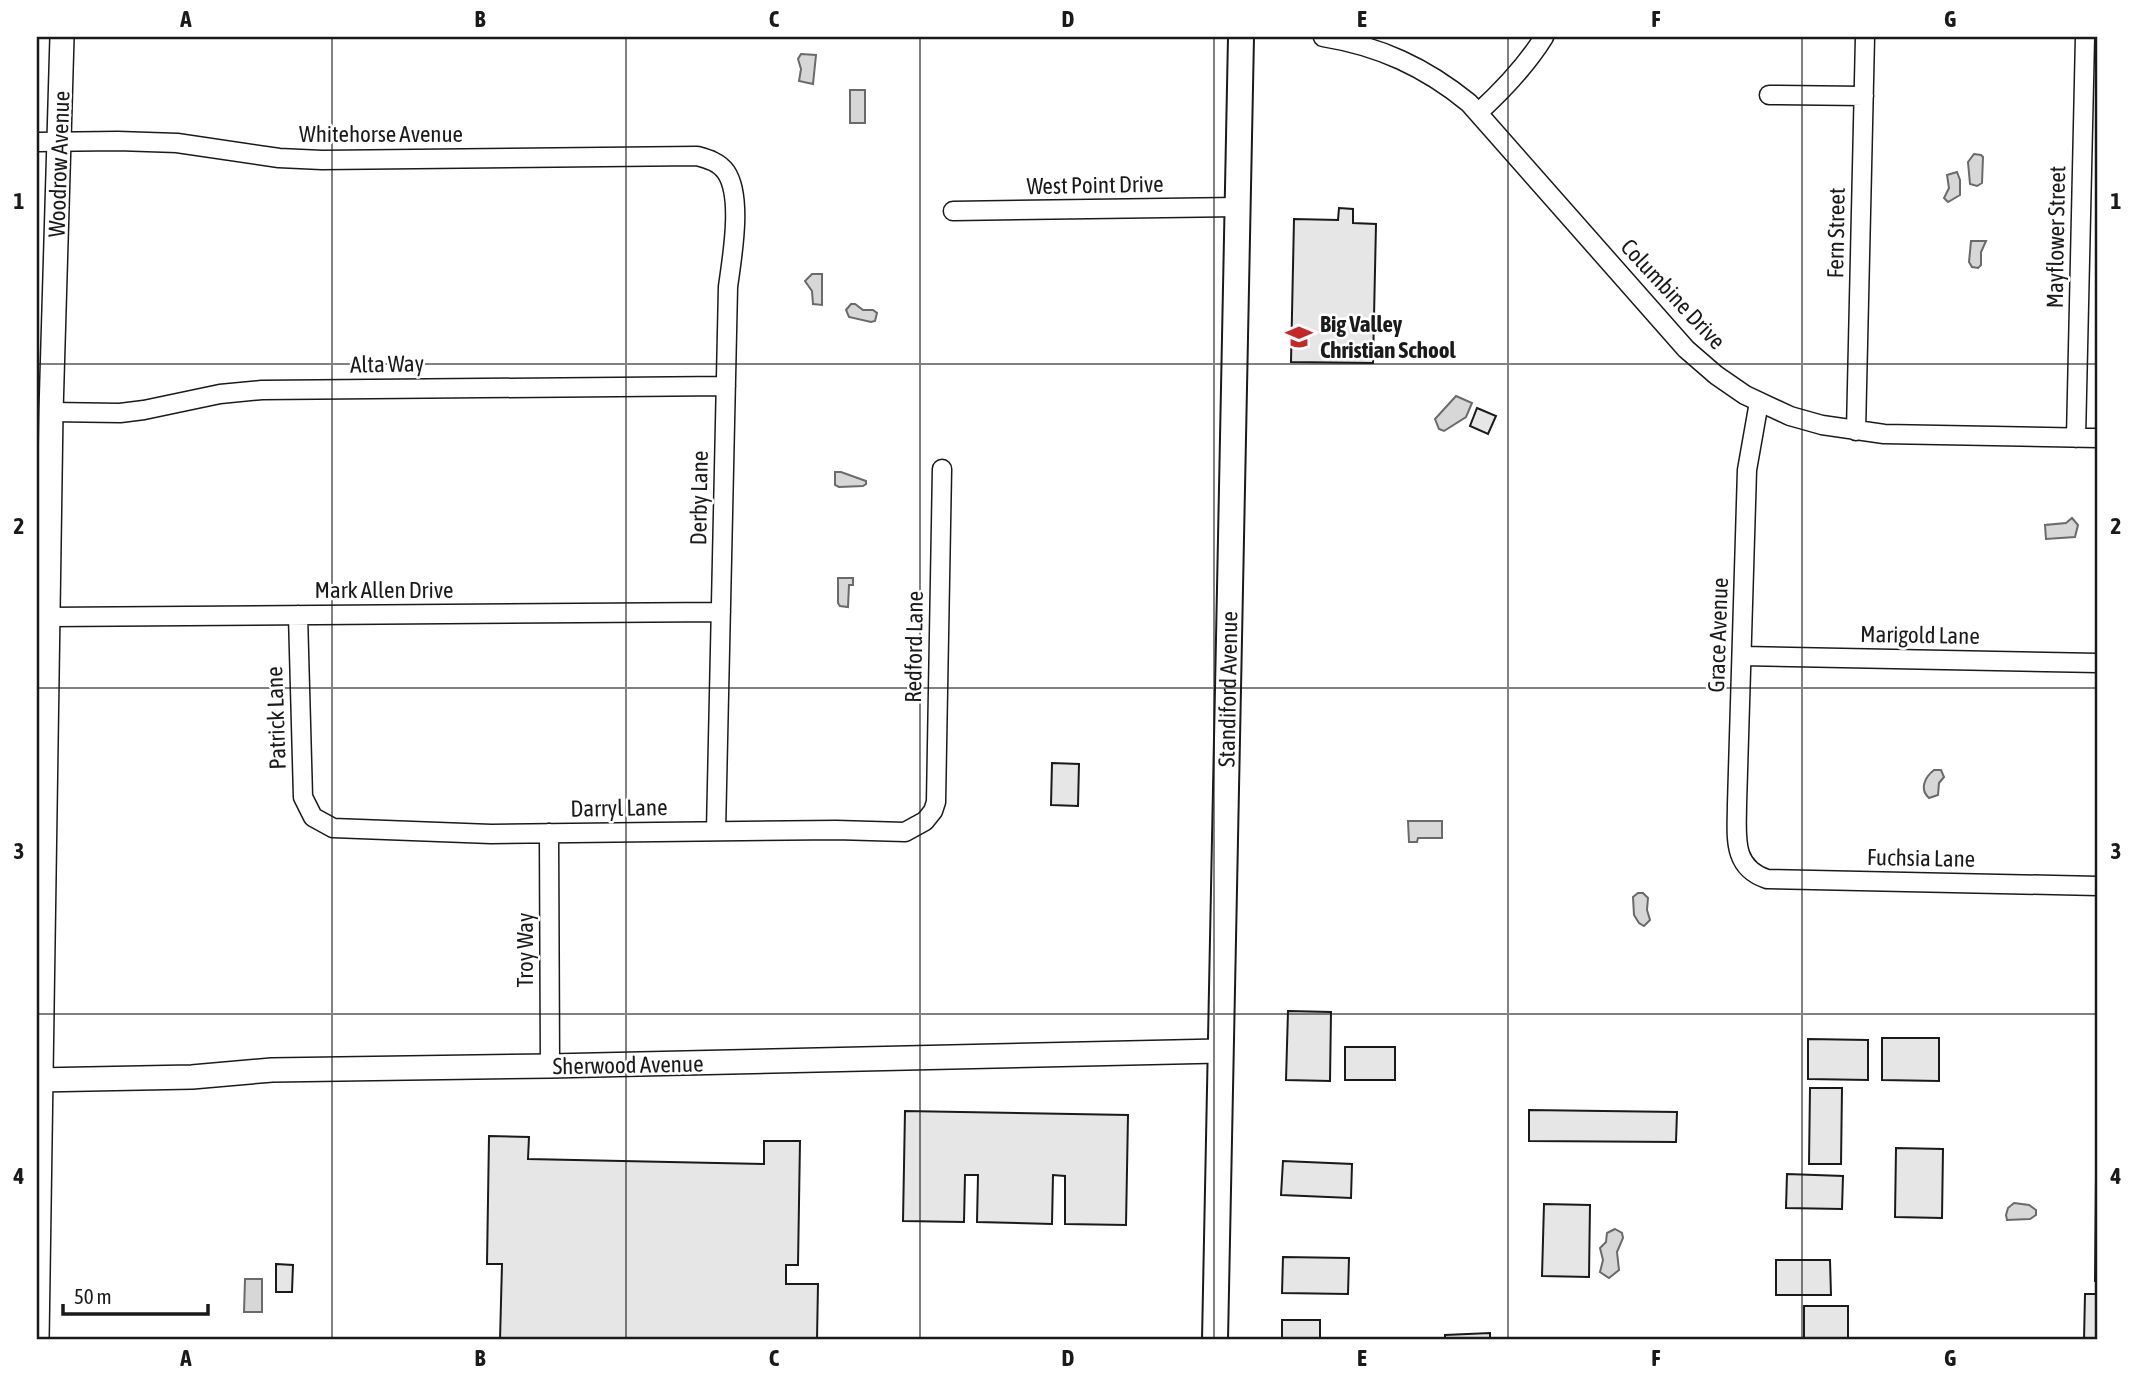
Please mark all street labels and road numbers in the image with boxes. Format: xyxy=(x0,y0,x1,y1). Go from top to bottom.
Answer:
street label: Woodrow Avenue xyxy=(43,90,75,238)
street label: Whitehorse Avenue xyxy=(299,121,463,147)
street label: Mayflower Street xyxy=(2042,165,2070,309)
street label: West Point Drive xyxy=(1026,171,1164,199)
street label: Fern Street xyxy=(1822,187,1850,279)
street label: Columbine Drive xyxy=(1616,234,1730,354)
street label: Alta Way xyxy=(350,350,424,378)
street label: Derby Lane xyxy=(685,450,713,546)
street label: Mark Allen Drive xyxy=(315,577,453,603)
street label: Grace Avenue xyxy=(1703,577,1733,693)
street label: Redford Lane xyxy=(900,591,928,703)
street label: Standiford Avenue xyxy=(1213,611,1243,767)
street label: Marigold Lane xyxy=(1860,621,1980,649)
street label: Patrick Lane xyxy=(261,666,291,770)
street label: Darryl Lane xyxy=(570,794,668,822)
street label: Fuchsia Lane xyxy=(1867,844,1975,872)
street label: Troy Way xyxy=(512,913,538,987)
street label: Sherwood Avenue xyxy=(552,1051,704,1079)

